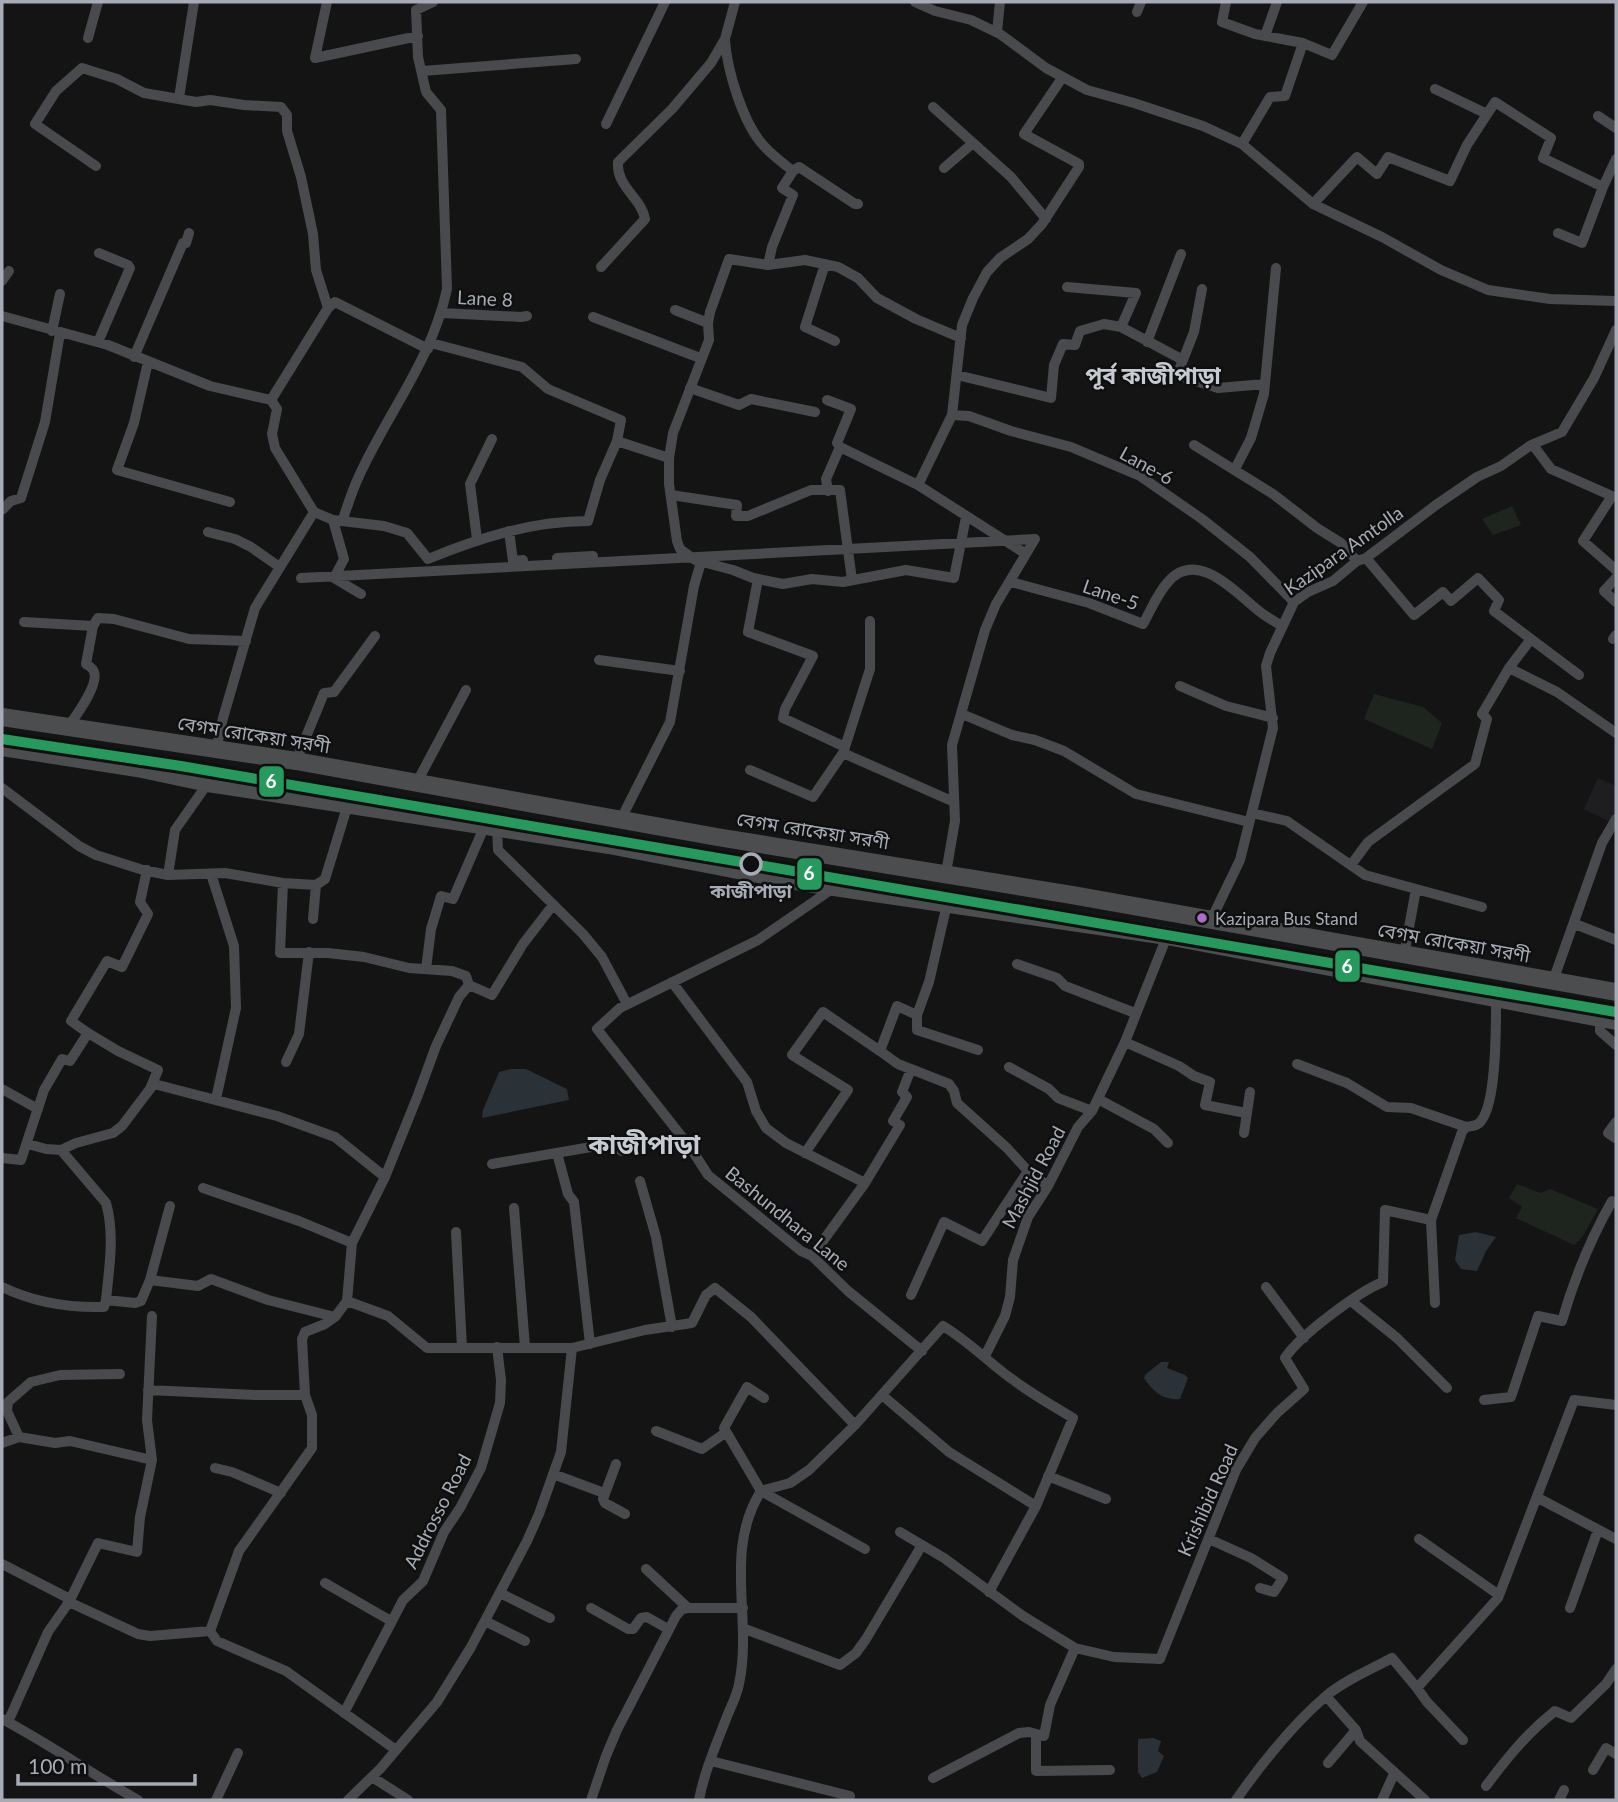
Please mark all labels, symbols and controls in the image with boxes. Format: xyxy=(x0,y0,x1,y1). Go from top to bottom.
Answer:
street label: Lane 8 xyxy=(457,285,513,311)
district label: পূর্ব কাজীপাড়া xyxy=(1085,361,1221,390)
street label: Lane-6 xyxy=(1116,441,1178,489)
street label: Kazipara Amtolla xyxy=(1279,500,1407,600)
street label: Lane-5 xyxy=(1080,574,1142,614)
street label: বেগম রোকেয়া সরণী xyxy=(176,711,333,758)
line badge: 6 xyxy=(258,765,285,798)
text: 6 xyxy=(265,769,277,792)
street label: বেগম রোকেয়া সরণী xyxy=(735,807,892,854)
marker: কাজীপাড়া xyxy=(740,853,762,875)
line badge: 6 xyxy=(796,857,823,891)
text: 6 xyxy=(803,861,815,884)
place label: কাজীপাড়া xyxy=(709,879,793,902)
place label: Kazipara Bus Stand xyxy=(1215,908,1358,929)
marker: Kazipara Bus Stand xyxy=(1195,911,1209,925)
street label: বেগম রোকেয়া সরণী xyxy=(1376,917,1533,967)
line badge: 6 xyxy=(1334,949,1361,983)
text: 6 xyxy=(1341,954,1353,977)
street label: Mashjid Road xyxy=(996,1122,1070,1232)
district label: কাজীপাড়া xyxy=(587,1128,701,1160)
street label: Bashundhara Lane xyxy=(721,1161,855,1275)
street label: Krishibid Road xyxy=(1172,1440,1242,1560)
street label: Addrosso Road xyxy=(398,1450,476,1572)
scale bar xyxy=(18,1742,194,1786)
text: 100 m xyxy=(28,1753,87,1778)

